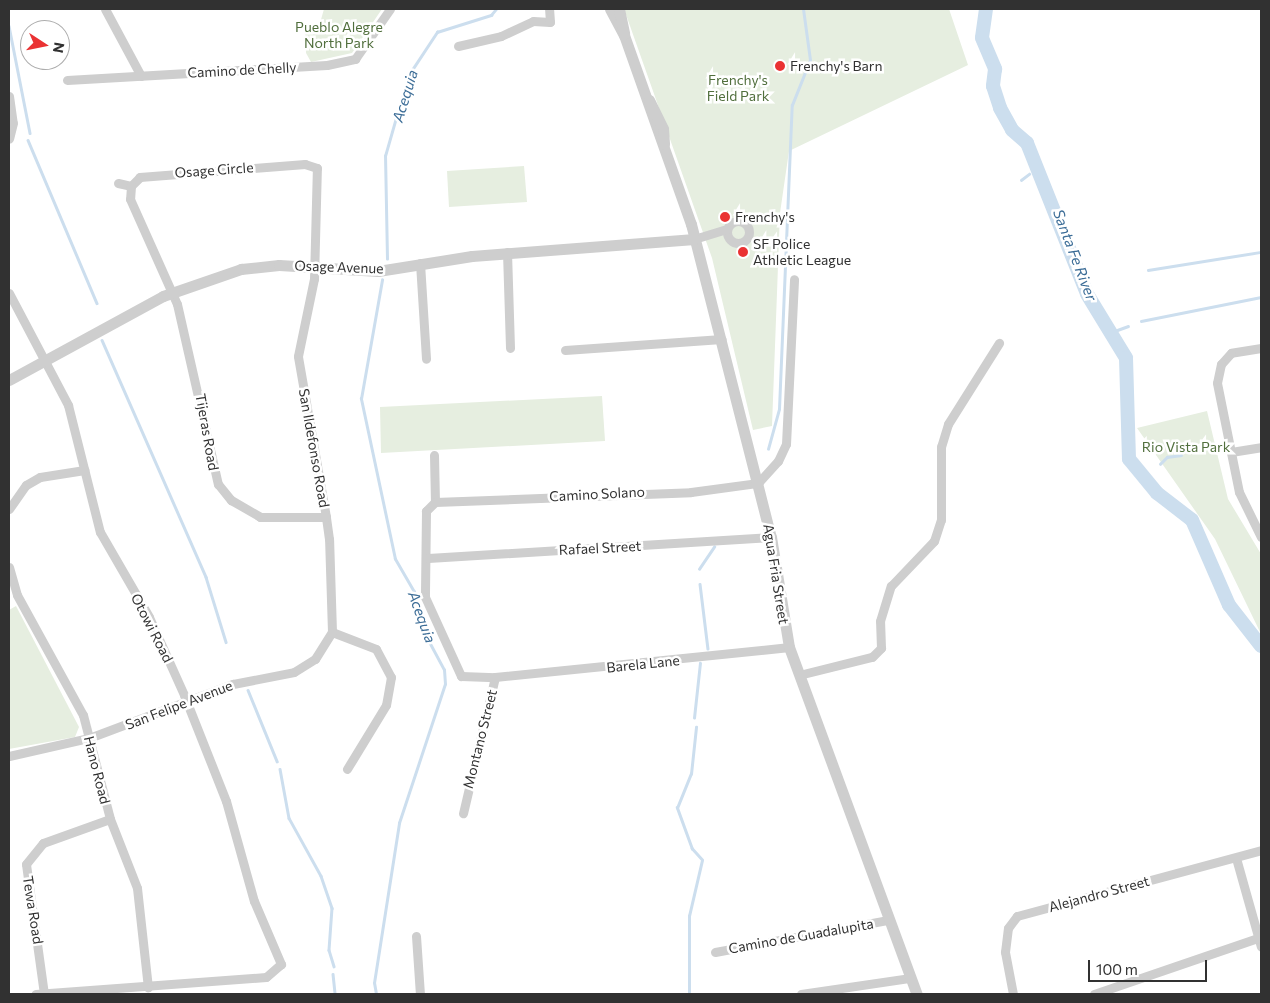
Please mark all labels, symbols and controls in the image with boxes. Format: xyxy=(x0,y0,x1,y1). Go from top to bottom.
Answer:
park label: Pueblo Alegre North Park xyxy=(295,19,383,52)
north arrow xyxy=(20,20,70,70)
text: N xyxy=(50,41,69,55)
place label: Frenchy's Barn xyxy=(790,58,882,74)
street label: Camino de Chelly xyxy=(187,59,297,81)
marker: Frenchy's Barn xyxy=(774,60,786,72)
water label: Acequia xyxy=(389,68,421,124)
park label: Frenchy's Field Park xyxy=(707,72,769,104)
street label: Osage Circle xyxy=(174,159,254,181)
water label: Santa Fe River xyxy=(1049,207,1101,303)
place label: Frenchy's xyxy=(735,209,795,225)
marker: Frenchy's xyxy=(719,211,731,223)
place label: SF Police Athletic League xyxy=(753,236,851,268)
marker: SF Police Athletic League xyxy=(737,246,749,258)
street label: Osage Avenue xyxy=(294,257,384,277)
street label: San Ildefonso Road xyxy=(295,387,333,509)
street label: Tijeras Road xyxy=(192,392,222,472)
park label: Rio Vista Park xyxy=(1142,439,1230,455)
street label: Camino Solano xyxy=(549,483,645,505)
street label: Agua Fria Street xyxy=(760,523,792,625)
street label: Rafael Street xyxy=(558,537,642,559)
water label: Acequia xyxy=(404,589,440,645)
street label: Otowi Road xyxy=(127,591,177,665)
street label: Barela Lane xyxy=(606,652,680,676)
street label: San Felipe Avenue xyxy=(123,677,235,733)
street label: Montano Street xyxy=(460,688,500,790)
street label: Hano Road xyxy=(80,734,114,806)
street label: Alejandro Street xyxy=(1047,872,1151,916)
street label: Tewa Road xyxy=(19,875,47,945)
street label: Camino de Guadalupita xyxy=(727,915,875,957)
scale bar xyxy=(1090,950,1209,982)
text: 100 m xyxy=(1096,960,1138,978)

